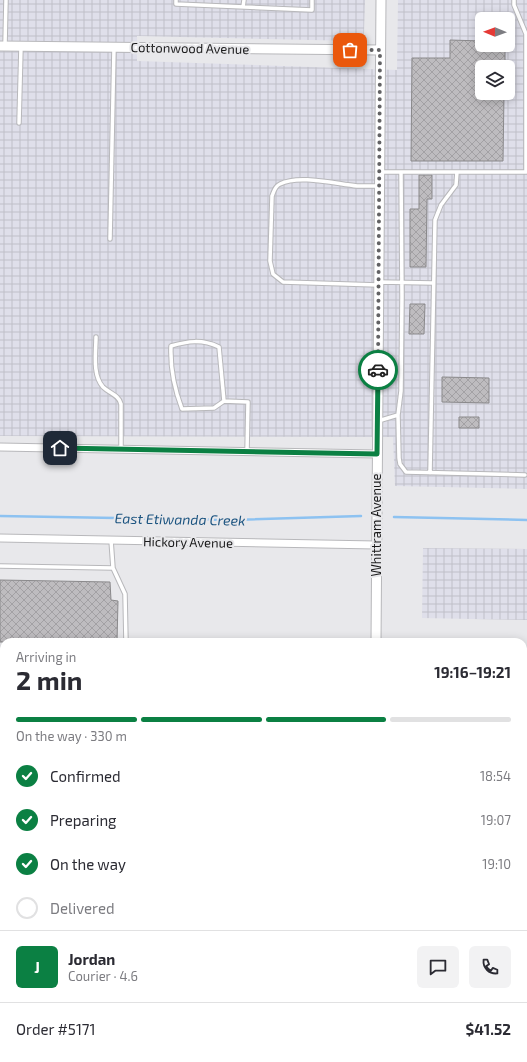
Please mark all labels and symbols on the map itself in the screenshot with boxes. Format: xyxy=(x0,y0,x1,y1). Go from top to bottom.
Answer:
north arrow xyxy=(475,12,515,52)
pin xyxy=(333,33,367,67)
street label: Cottonwood Avenue xyxy=(131,39,249,57)
courier xyxy=(358,350,398,390)
pin xyxy=(43,431,77,465)
street label: Whittram Avenue xyxy=(368,474,384,576)
water label: East Etiwanda Creek xyxy=(115,509,245,529)
street label: Hickory Avenue xyxy=(143,533,233,551)

